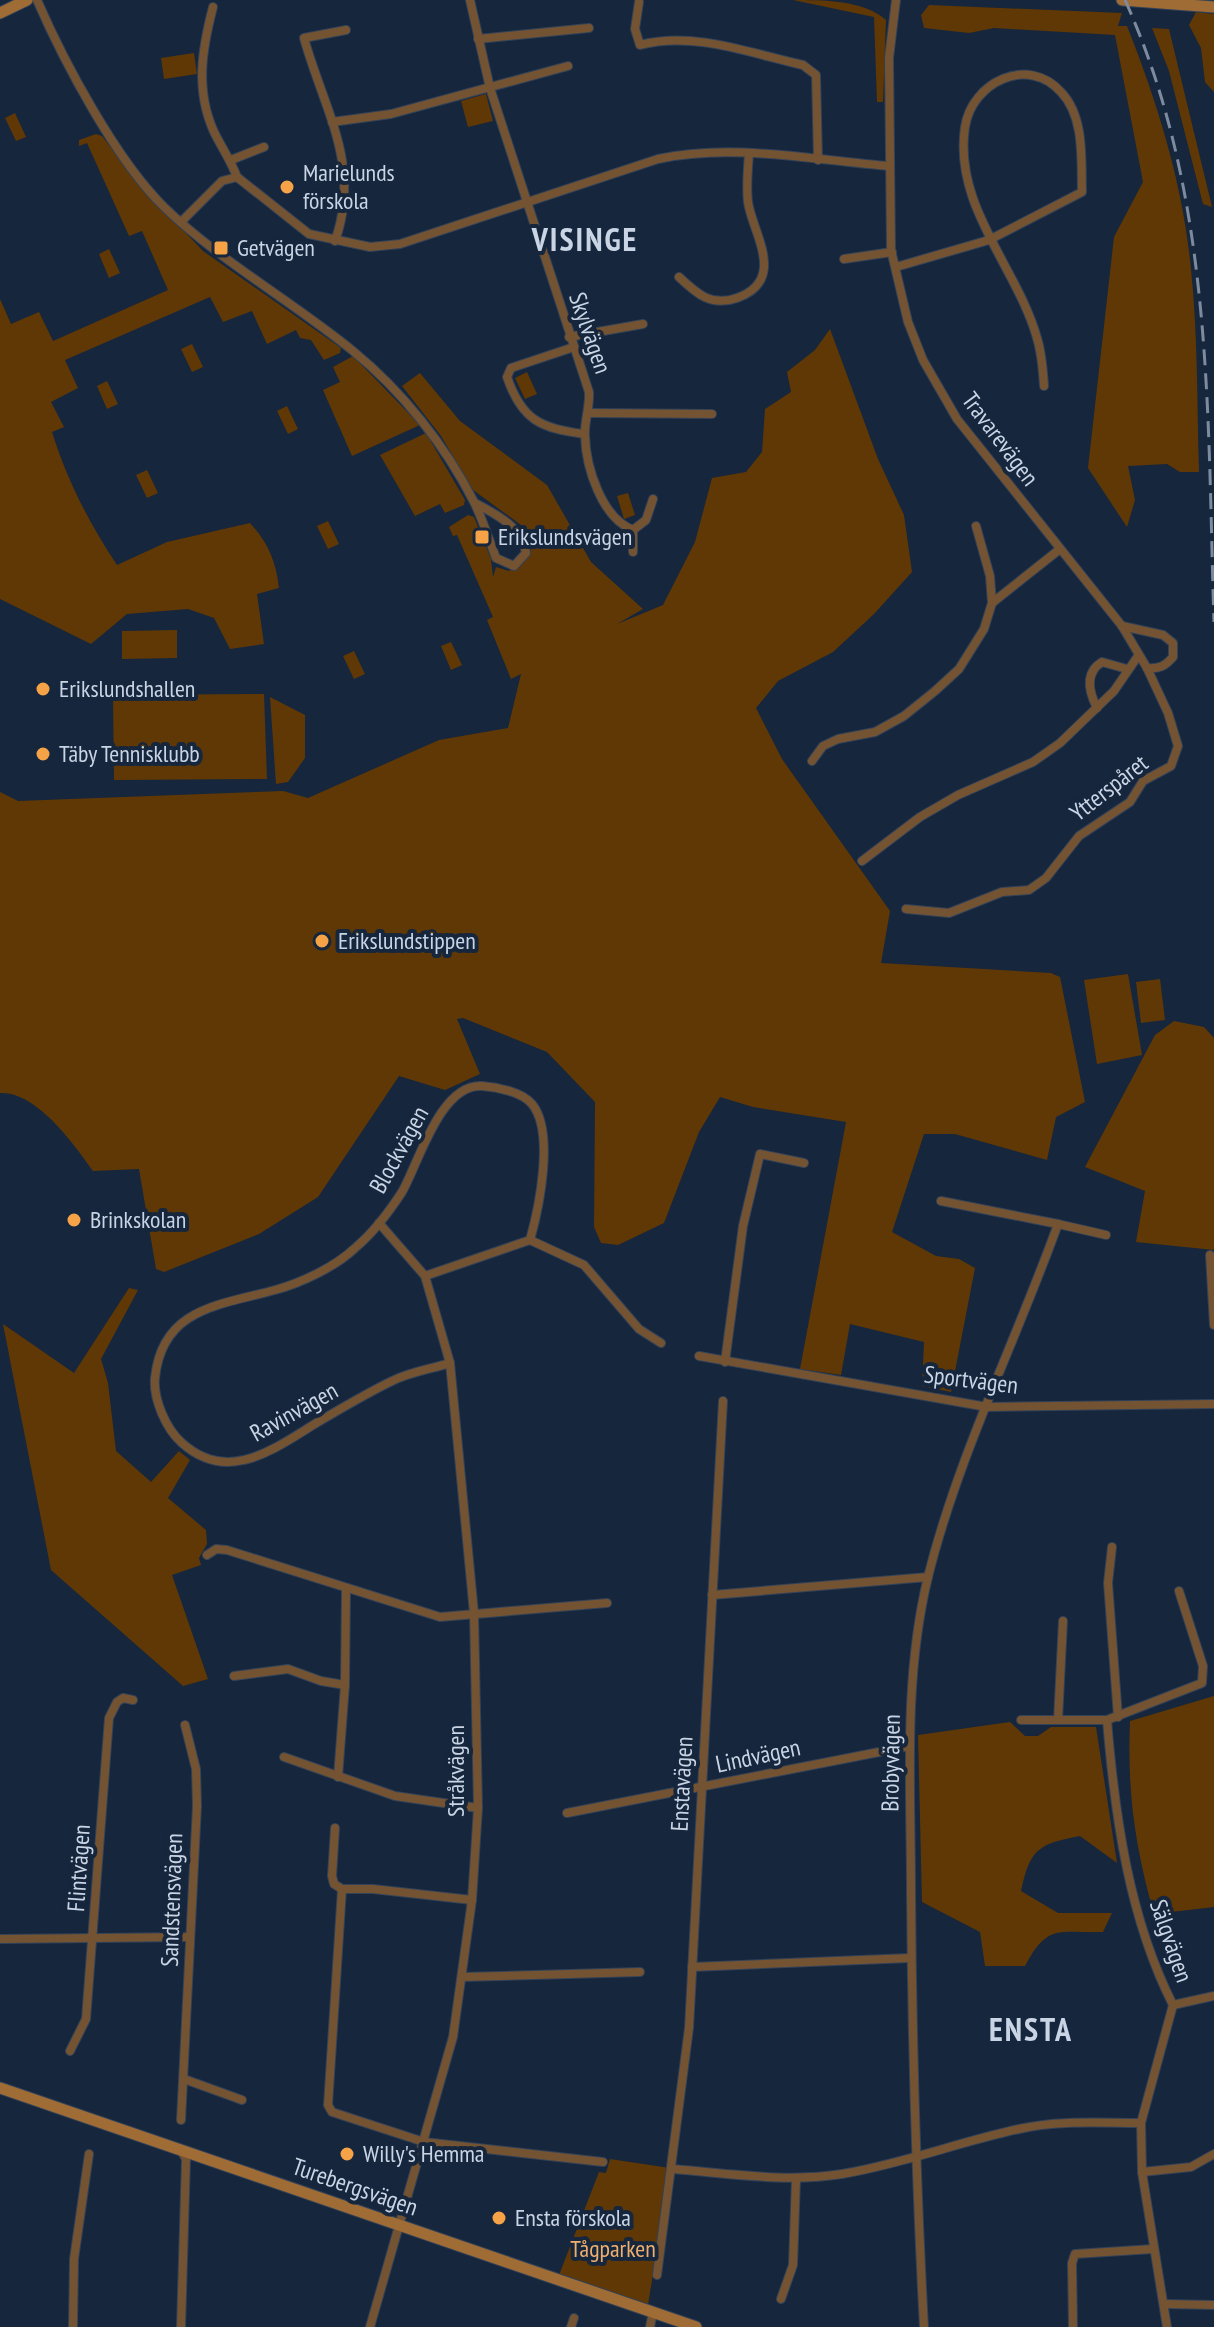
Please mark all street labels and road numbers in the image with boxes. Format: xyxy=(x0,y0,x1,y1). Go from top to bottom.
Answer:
street label: Skylvägen xyxy=(562,288,619,378)
street label: Travarevägen xyxy=(955,386,1046,492)
street label: Ytterspåret xyxy=(1063,747,1154,828)
street label: Blockvägen xyxy=(362,1101,435,1199)
street label: Sportvägen xyxy=(922,1358,1020,1401)
street label: Ravinvägen xyxy=(244,1375,343,1448)
street label: Brobyvägen xyxy=(874,1714,907,1812)
street label: Stråkvägen xyxy=(440,1725,471,1817)
street label: Lindvägen xyxy=(713,1731,803,1780)
street label: Enstavägen xyxy=(664,1736,699,1832)
street label: Flintvägen xyxy=(60,1823,97,1913)
street label: Sandstensvägen xyxy=(154,1833,189,1967)
street label: Sälgvägen xyxy=(1143,1895,1200,1986)
street label: Turebergsvägen xyxy=(288,2151,422,2222)

